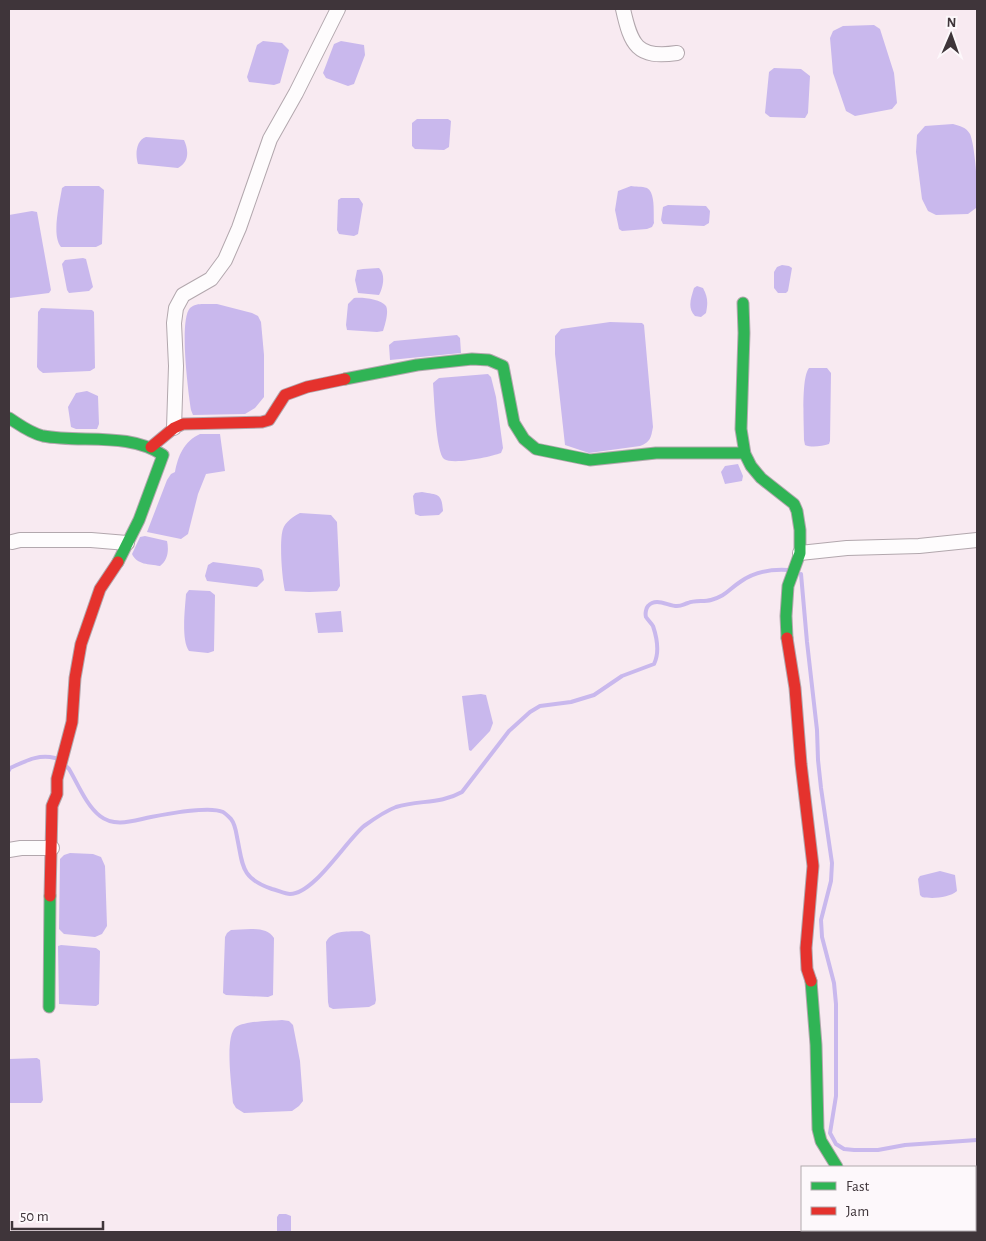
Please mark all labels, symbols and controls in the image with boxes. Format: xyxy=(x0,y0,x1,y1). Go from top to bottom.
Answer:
north arrow xyxy=(926,10,976,60)
text: N xyxy=(946,16,957,30)
legend xyxy=(801,1166,976,1231)
text: Fast xyxy=(846,1179,870,1194)
scale bar xyxy=(12,1198,104,1230)
text: Jam xyxy=(846,1204,869,1219)
text: 50 m xyxy=(20,1209,49,1224)

